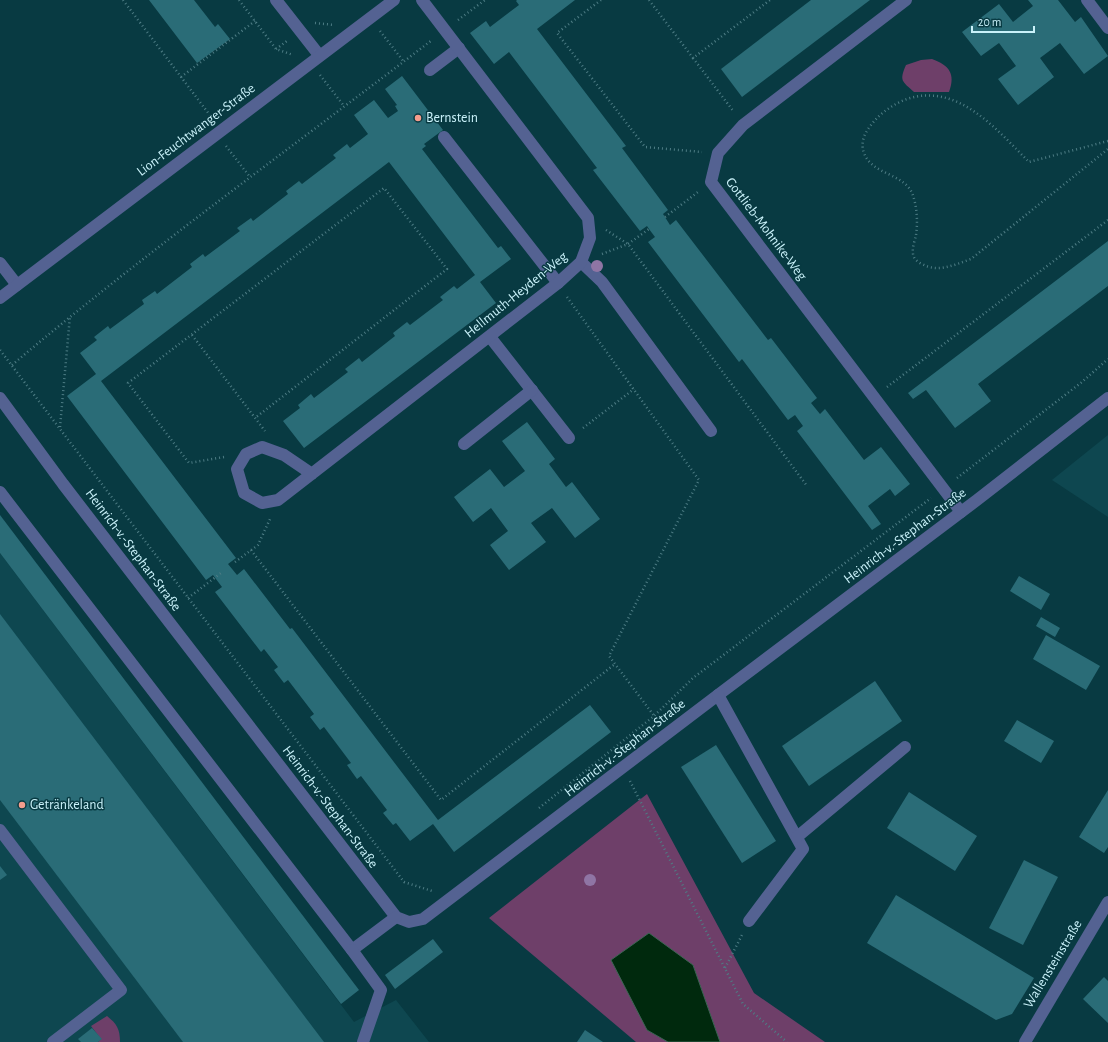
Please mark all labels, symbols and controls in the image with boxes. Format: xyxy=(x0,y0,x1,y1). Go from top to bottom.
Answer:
scale bar xyxy=(972,8,1034,34)
text: 20 m xyxy=(978,16,1001,28)
street label: Lion-Feuchtwanger-Straße xyxy=(134,81,258,179)
place label: Bernstein xyxy=(426,111,478,125)
marker: Bernstein xyxy=(413,113,423,123)
street label: Gottlieb-Mohnike-Weg xyxy=(723,175,809,283)
street label: Hellmuth-Heyden-Weg xyxy=(462,249,570,340)
street label: Heinrich-v.-Stephan-Straße xyxy=(83,486,183,614)
street label: Heinrich-v.-Stephan-Straße xyxy=(841,486,969,586)
street label: Heinrich-v.-Stephan-Straße xyxy=(562,697,688,799)
street label: Heinrich-v.-Stephan-Straße xyxy=(280,743,380,871)
place label: Getränkeland xyxy=(30,798,104,812)
marker: Getränkeland xyxy=(17,800,27,810)
street label: Wallensteinstraße xyxy=(1021,918,1085,1010)

